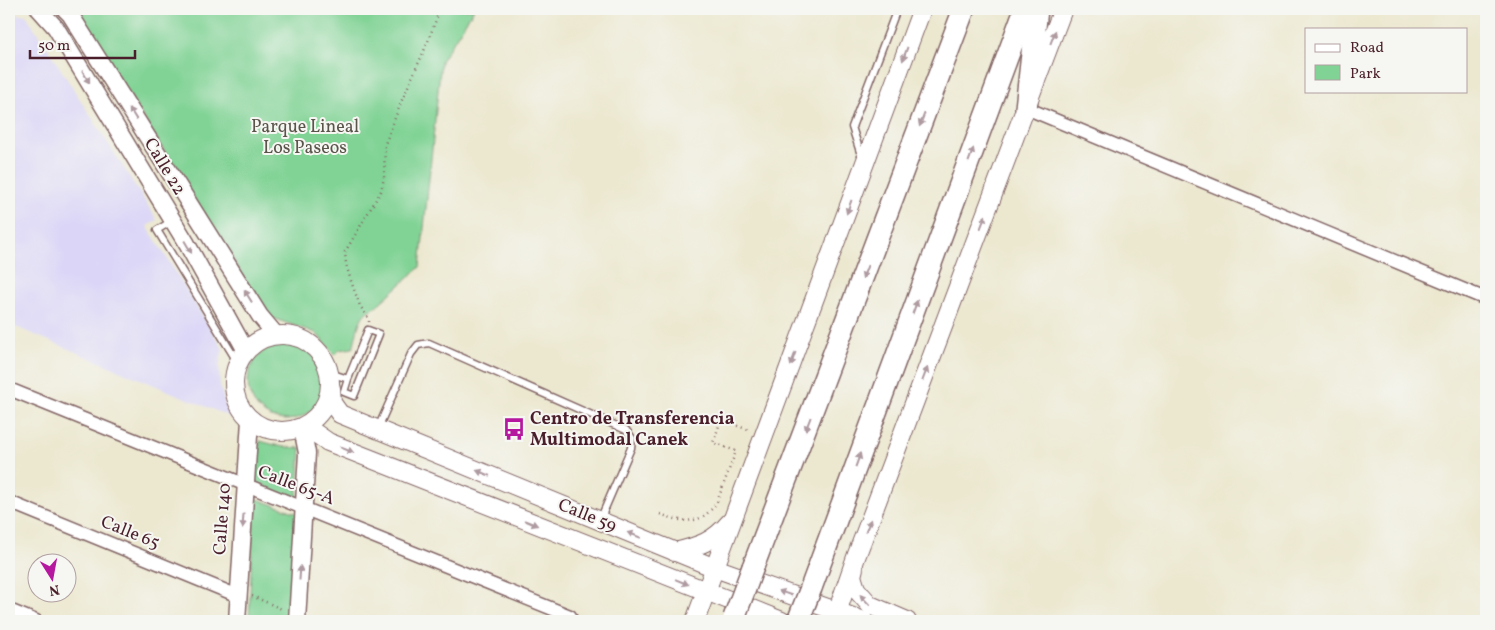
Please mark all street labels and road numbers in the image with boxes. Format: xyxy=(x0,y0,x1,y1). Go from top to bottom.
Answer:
street label: Calle 22 xyxy=(137,134,191,200)
street label: Calle 65-A xyxy=(254,460,338,512)
street label: Calle 140 xyxy=(208,482,238,556)
street label: Calle 59 xyxy=(554,493,620,539)
street label: Calle 65 xyxy=(97,510,163,556)

